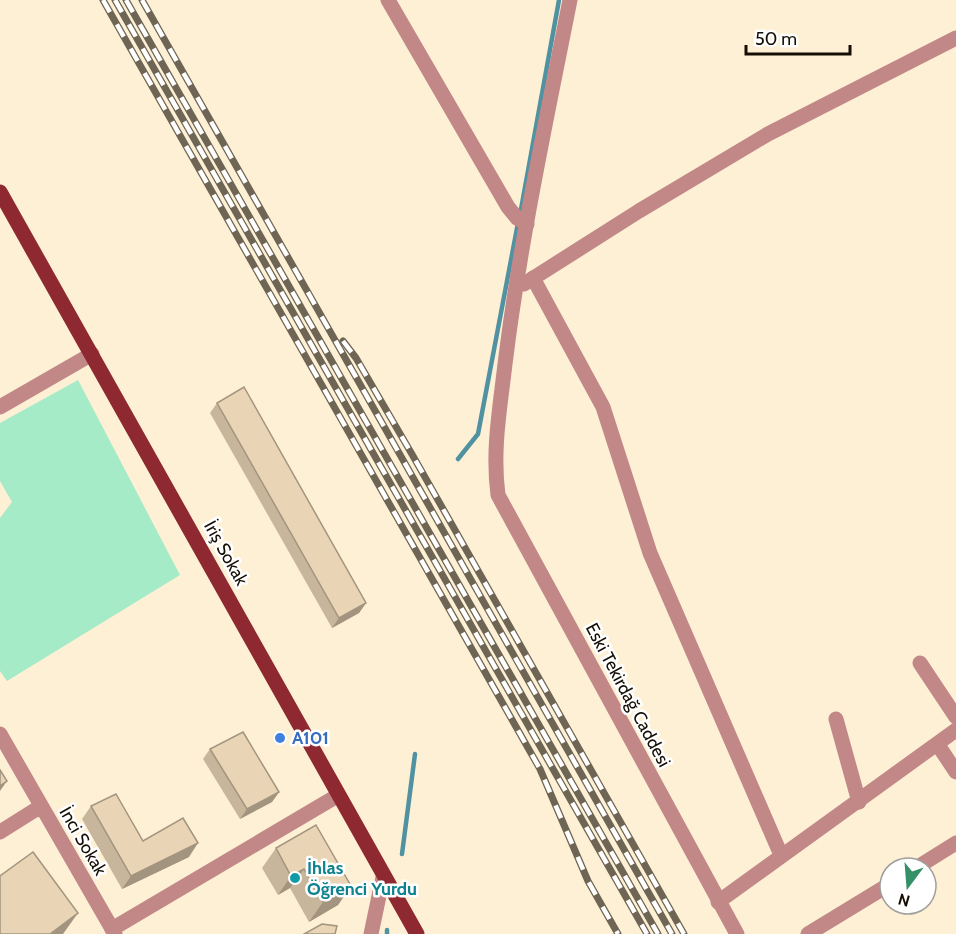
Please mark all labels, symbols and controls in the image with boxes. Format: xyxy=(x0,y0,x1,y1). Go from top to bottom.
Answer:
scale bar xyxy=(746,18,850,56)
text: 50 m xyxy=(755,28,797,50)
street label: İriş Sokak xyxy=(199,517,253,590)
street label: Eski Tekirdağ Caddesi xyxy=(581,619,675,771)
place label: A101 xyxy=(292,727,329,749)
marker: A101 xyxy=(273,731,287,745)
street label: İnci Sokak xyxy=(55,803,112,880)
north arrow xyxy=(878,856,938,916)
place label: İhlas Öğrenci Yurdu xyxy=(307,857,417,900)
marker: İhlas Öğrenci Yurdu xyxy=(288,871,302,885)
text: N xyxy=(896,889,912,911)

